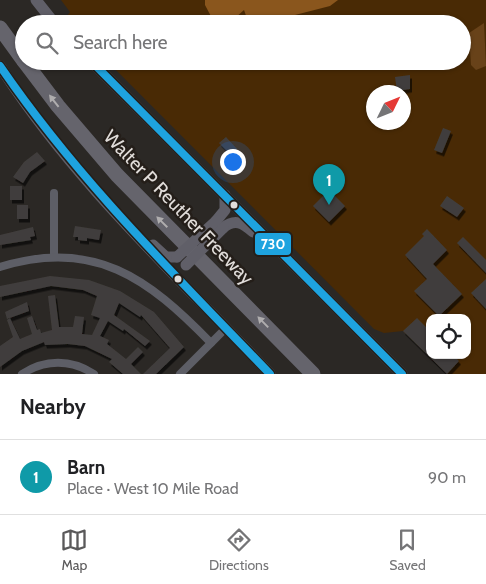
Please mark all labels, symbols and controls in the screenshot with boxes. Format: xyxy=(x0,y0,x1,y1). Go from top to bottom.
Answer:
search box xyxy=(15,15,471,70)
icon: search xyxy=(33,29,61,57)
text: Search here xyxy=(73,31,167,54)
north arrow xyxy=(366,85,411,130)
one-way arrow xyxy=(49,94,59,108)
street label: Walter P Reuther Freeway xyxy=(99,125,259,290)
your location xyxy=(220,149,246,175)
pin: 1 xyxy=(313,164,345,205)
unlabelled marker xyxy=(229,200,239,210)
one-way arrow xyxy=(156,216,168,228)
line badge: 730 xyxy=(254,232,292,256)
text: 730 xyxy=(261,235,285,253)
unlabelled marker xyxy=(173,274,183,284)
map controls xyxy=(426,314,471,359)
button: locate xyxy=(426,314,471,359)
one-way arrow xyxy=(257,317,269,329)
text: Nearby xyxy=(20,394,86,419)
text: Barn xyxy=(67,456,105,479)
text: 1 xyxy=(33,468,39,487)
text: 90 m xyxy=(428,468,466,487)
text: Place · West 10 Mile Road xyxy=(67,479,239,498)
tab: Map xyxy=(60,526,88,574)
tab: Directions xyxy=(209,526,269,574)
tab: Saved xyxy=(389,526,426,574)

